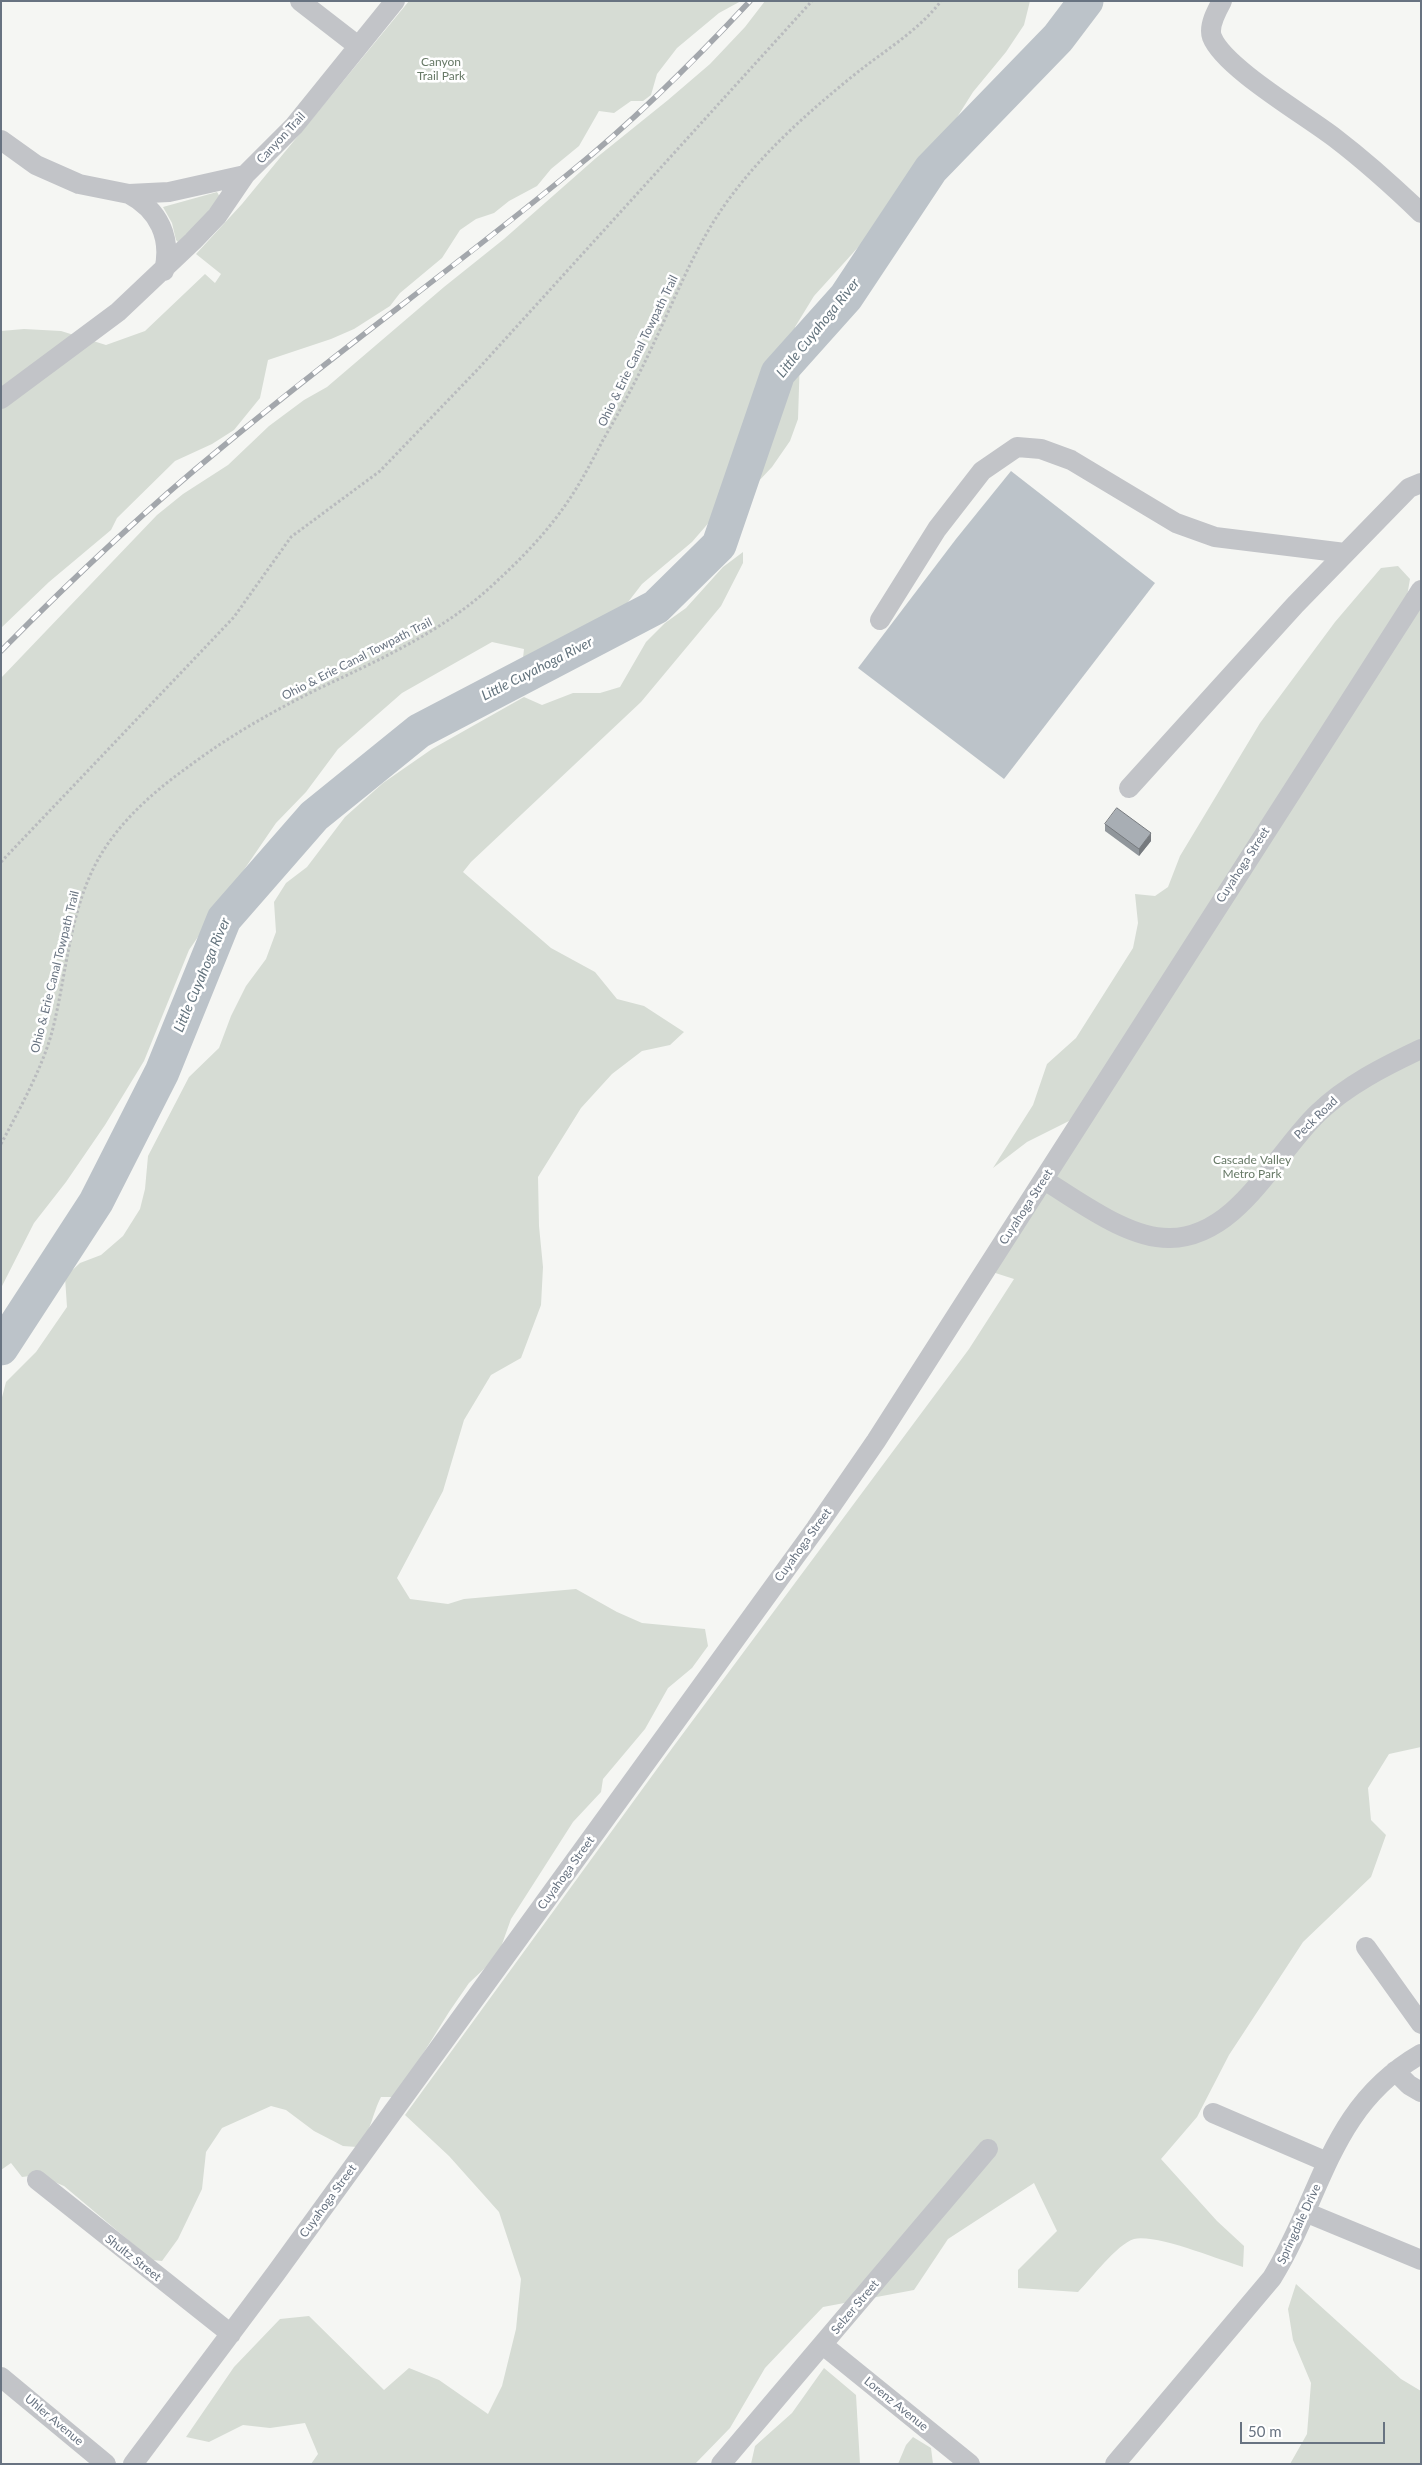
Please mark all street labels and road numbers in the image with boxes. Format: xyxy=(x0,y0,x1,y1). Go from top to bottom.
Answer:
street label: Canyon Trail xyxy=(254,109,308,167)
street label: Ohio & Erie Canal Towpath Trail xyxy=(595,273,681,429)
street label: Ohio & Erie Canal Towpath Trail xyxy=(279,615,435,703)
street label: Cuyahoga Street xyxy=(1213,825,1273,905)
street label: Ohio & Erie Canal Towpath Trail xyxy=(28,889,82,1055)
street label: Peck Road xyxy=(1291,1094,1341,1142)
street label: Cuyahoga Street xyxy=(996,1167,1056,1247)
street label: Cuyahoga Street xyxy=(772,1506,834,1584)
street label: Cuyahoga Street xyxy=(535,1834,597,1912)
street label: Cuyahoga Street xyxy=(297,2162,359,2240)
street label: Springdale Drive xyxy=(1274,2182,1324,2266)
street label: Shultz Street xyxy=(102,2232,164,2284)
street label: Selzer Street xyxy=(828,2277,882,2337)
street label: Lorenz Avenue xyxy=(861,2374,931,2434)
street label: Uhler Avenue xyxy=(22,2391,86,2449)

